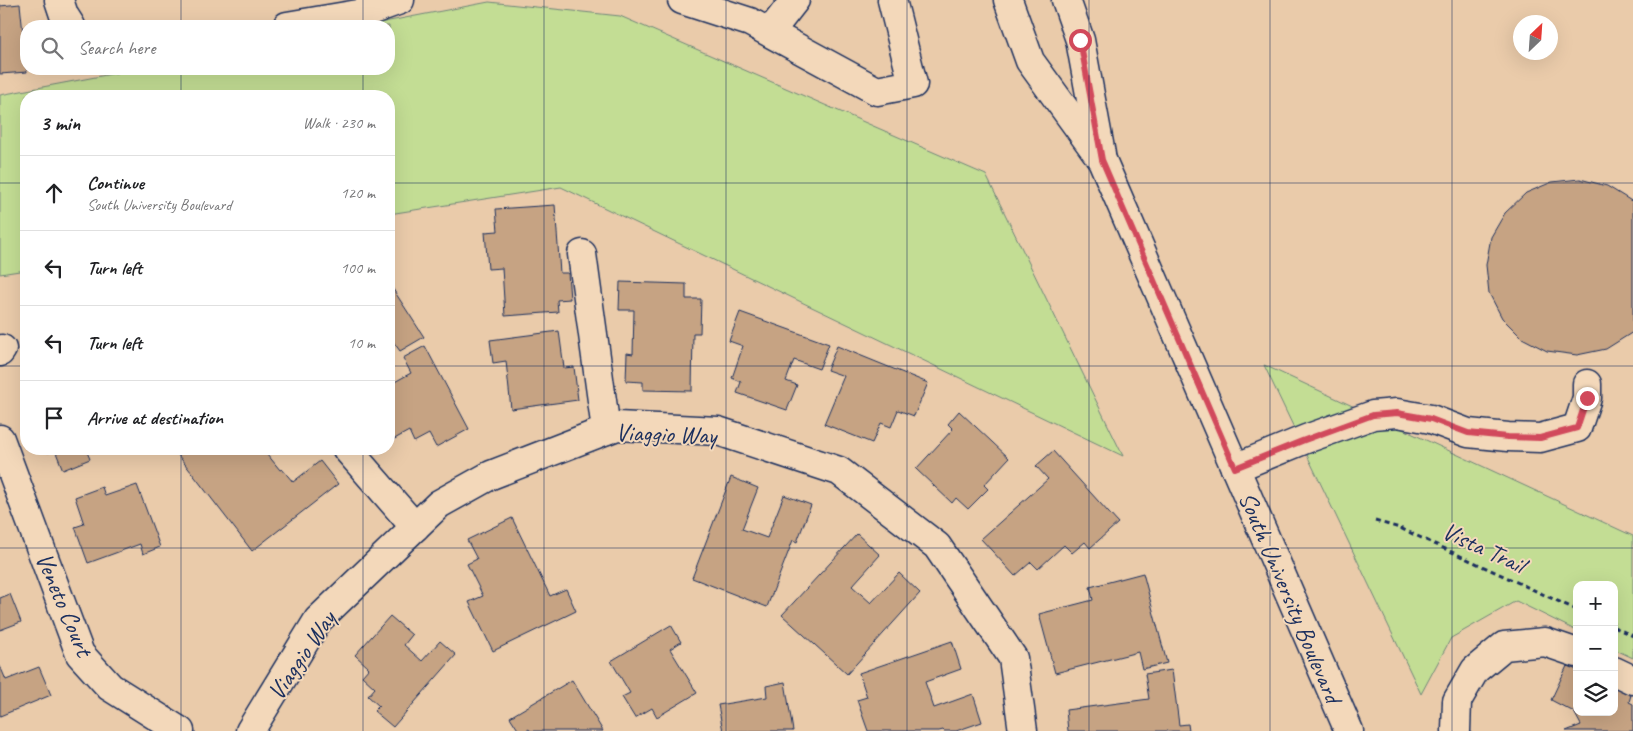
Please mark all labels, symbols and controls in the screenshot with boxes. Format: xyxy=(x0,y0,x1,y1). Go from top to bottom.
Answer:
north arrow xyxy=(1513,15,1558,60)
search box xyxy=(20,20,395,75)
route start xyxy=(1069,29,1092,52)
icon: search xyxy=(38,34,66,62)
text: Search here xyxy=(78,36,155,60)
text: 3 min xyxy=(40,110,80,136)
text: Walk · 230 m xyxy=(303,113,375,133)
text: Continue xyxy=(87,171,144,195)
icon: ahead xyxy=(40,179,68,207)
text: 120 m xyxy=(341,183,375,203)
text: South University Boulevard xyxy=(87,195,232,215)
icon: left xyxy=(40,254,68,282)
text: Turn left xyxy=(87,256,142,280)
text: 100 m xyxy=(341,258,375,278)
icon: left xyxy=(40,329,68,357)
text: Turn left xyxy=(87,331,142,355)
text: 10 m xyxy=(348,333,375,353)
route end xyxy=(1576,387,1599,410)
icon: arrive xyxy=(40,404,68,432)
text: Arrive at destination xyxy=(87,406,223,430)
street label: Viaggio Way xyxy=(615,416,719,452)
street label: South University Boulevard xyxy=(1231,487,1350,711)
street label: Vista Trail xyxy=(1437,515,1534,583)
street label: Veneto Court xyxy=(28,548,101,663)
map controls xyxy=(1573,581,1618,716)
button: + xyxy=(1573,581,1618,626)
street label: Viaggio Way xyxy=(260,603,345,706)
button: − xyxy=(1573,626,1618,671)
button: layers xyxy=(1573,671,1618,716)

